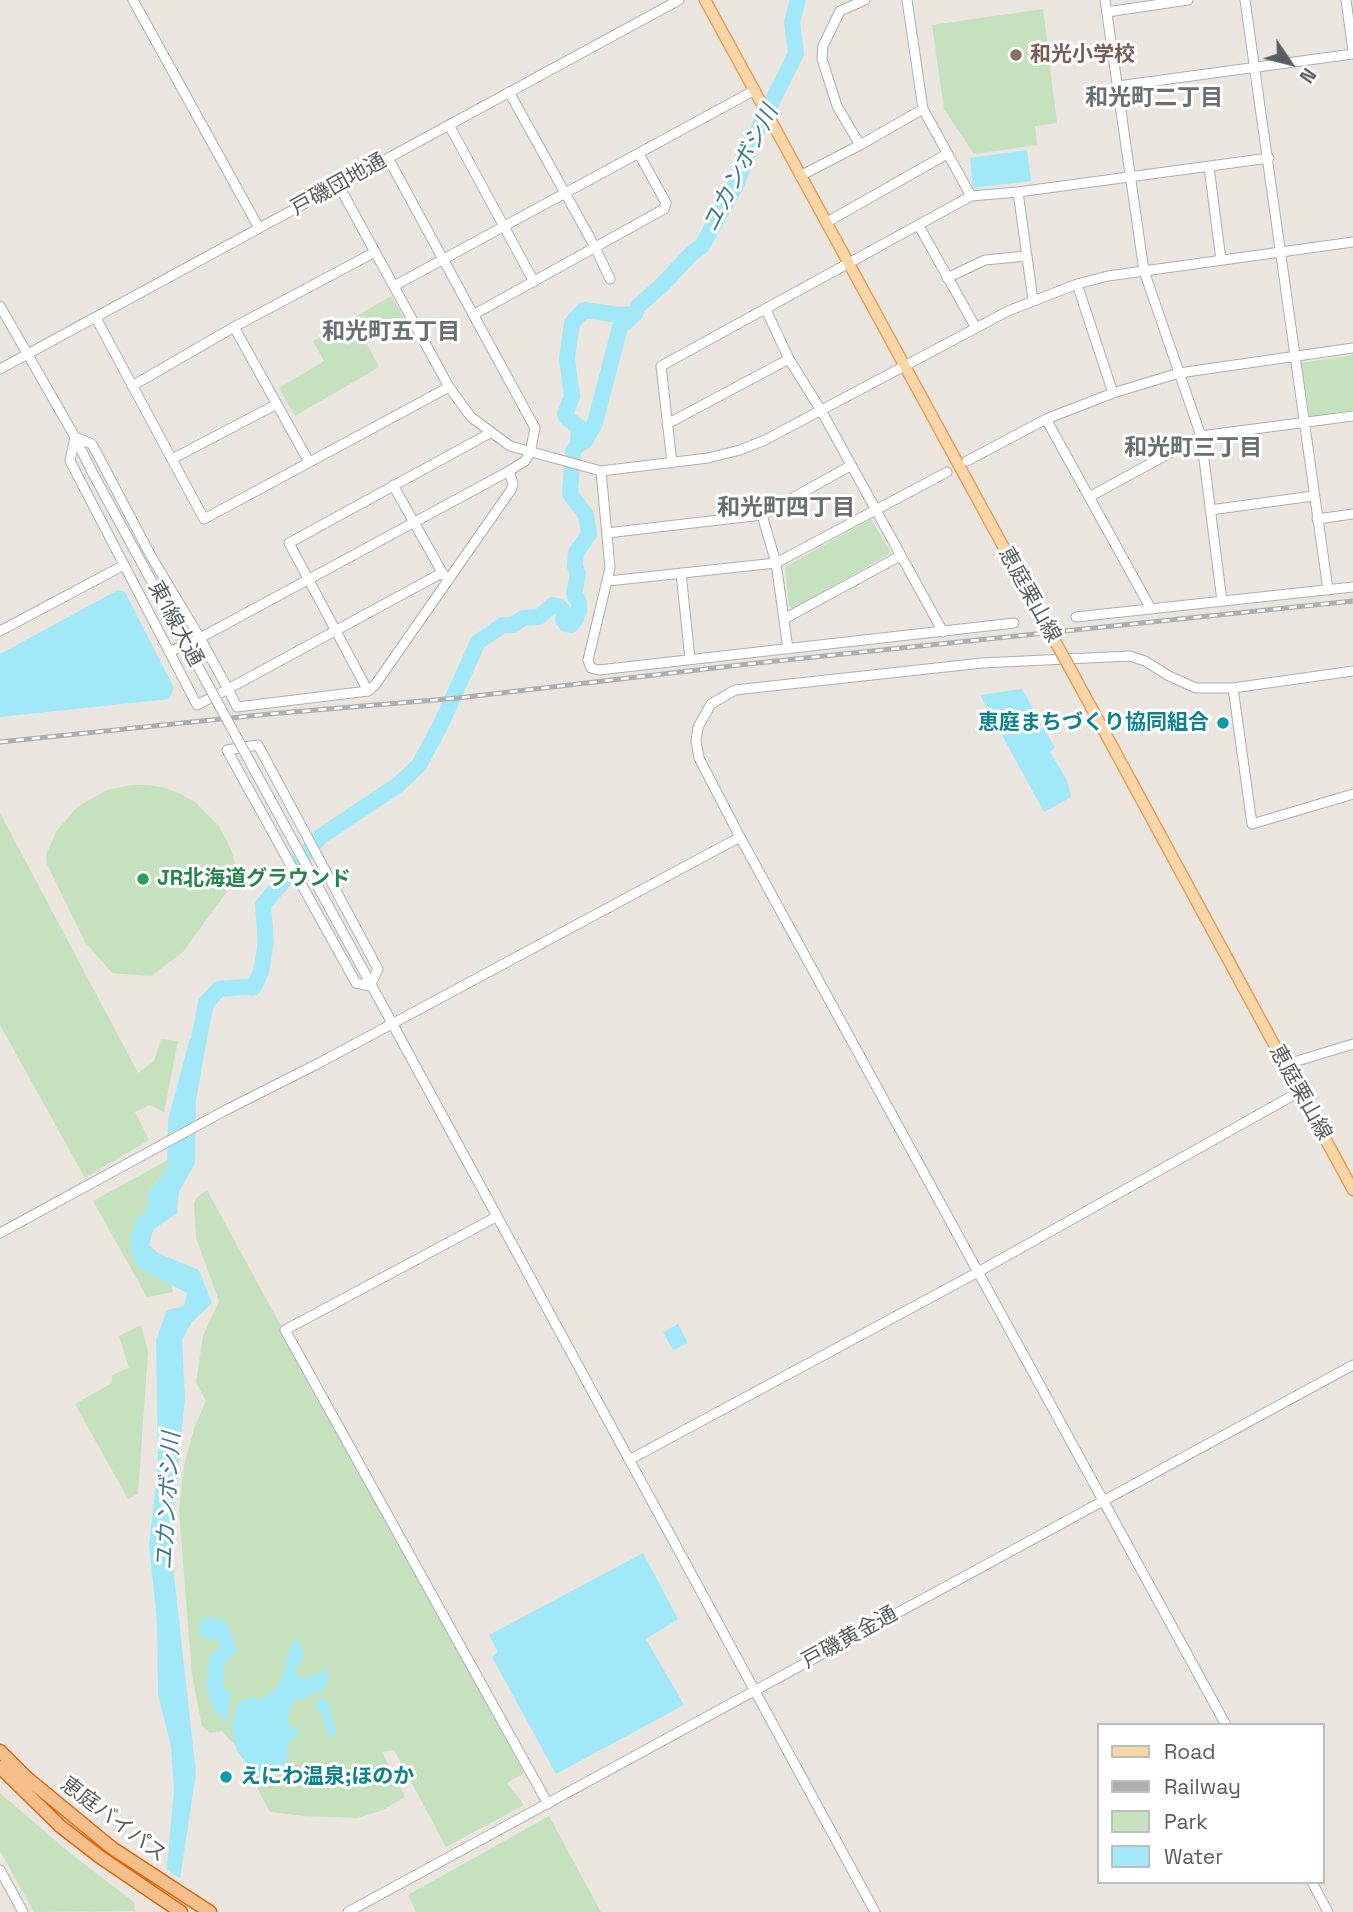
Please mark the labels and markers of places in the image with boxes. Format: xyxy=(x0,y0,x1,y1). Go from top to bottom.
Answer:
place label: 和光小学校 xyxy=(1030,42,1135,68)
marker: 和光小学校 xyxy=(1008,47,1024,63)
place label: 恵庭まちづくり協同組合 xyxy=(978,710,1209,736)
marker: 恵庭まちづくり協同組合 xyxy=(1215,715,1231,731)
place label: JR北海道グラウンド xyxy=(157,866,351,892)
marker: JR北海道グラウンド xyxy=(135,871,151,887)
place label: えにわ温泉;ほのか xyxy=(240,1764,414,1790)
marker: えにわ温泉;ほのか xyxy=(218,1769,234,1785)

